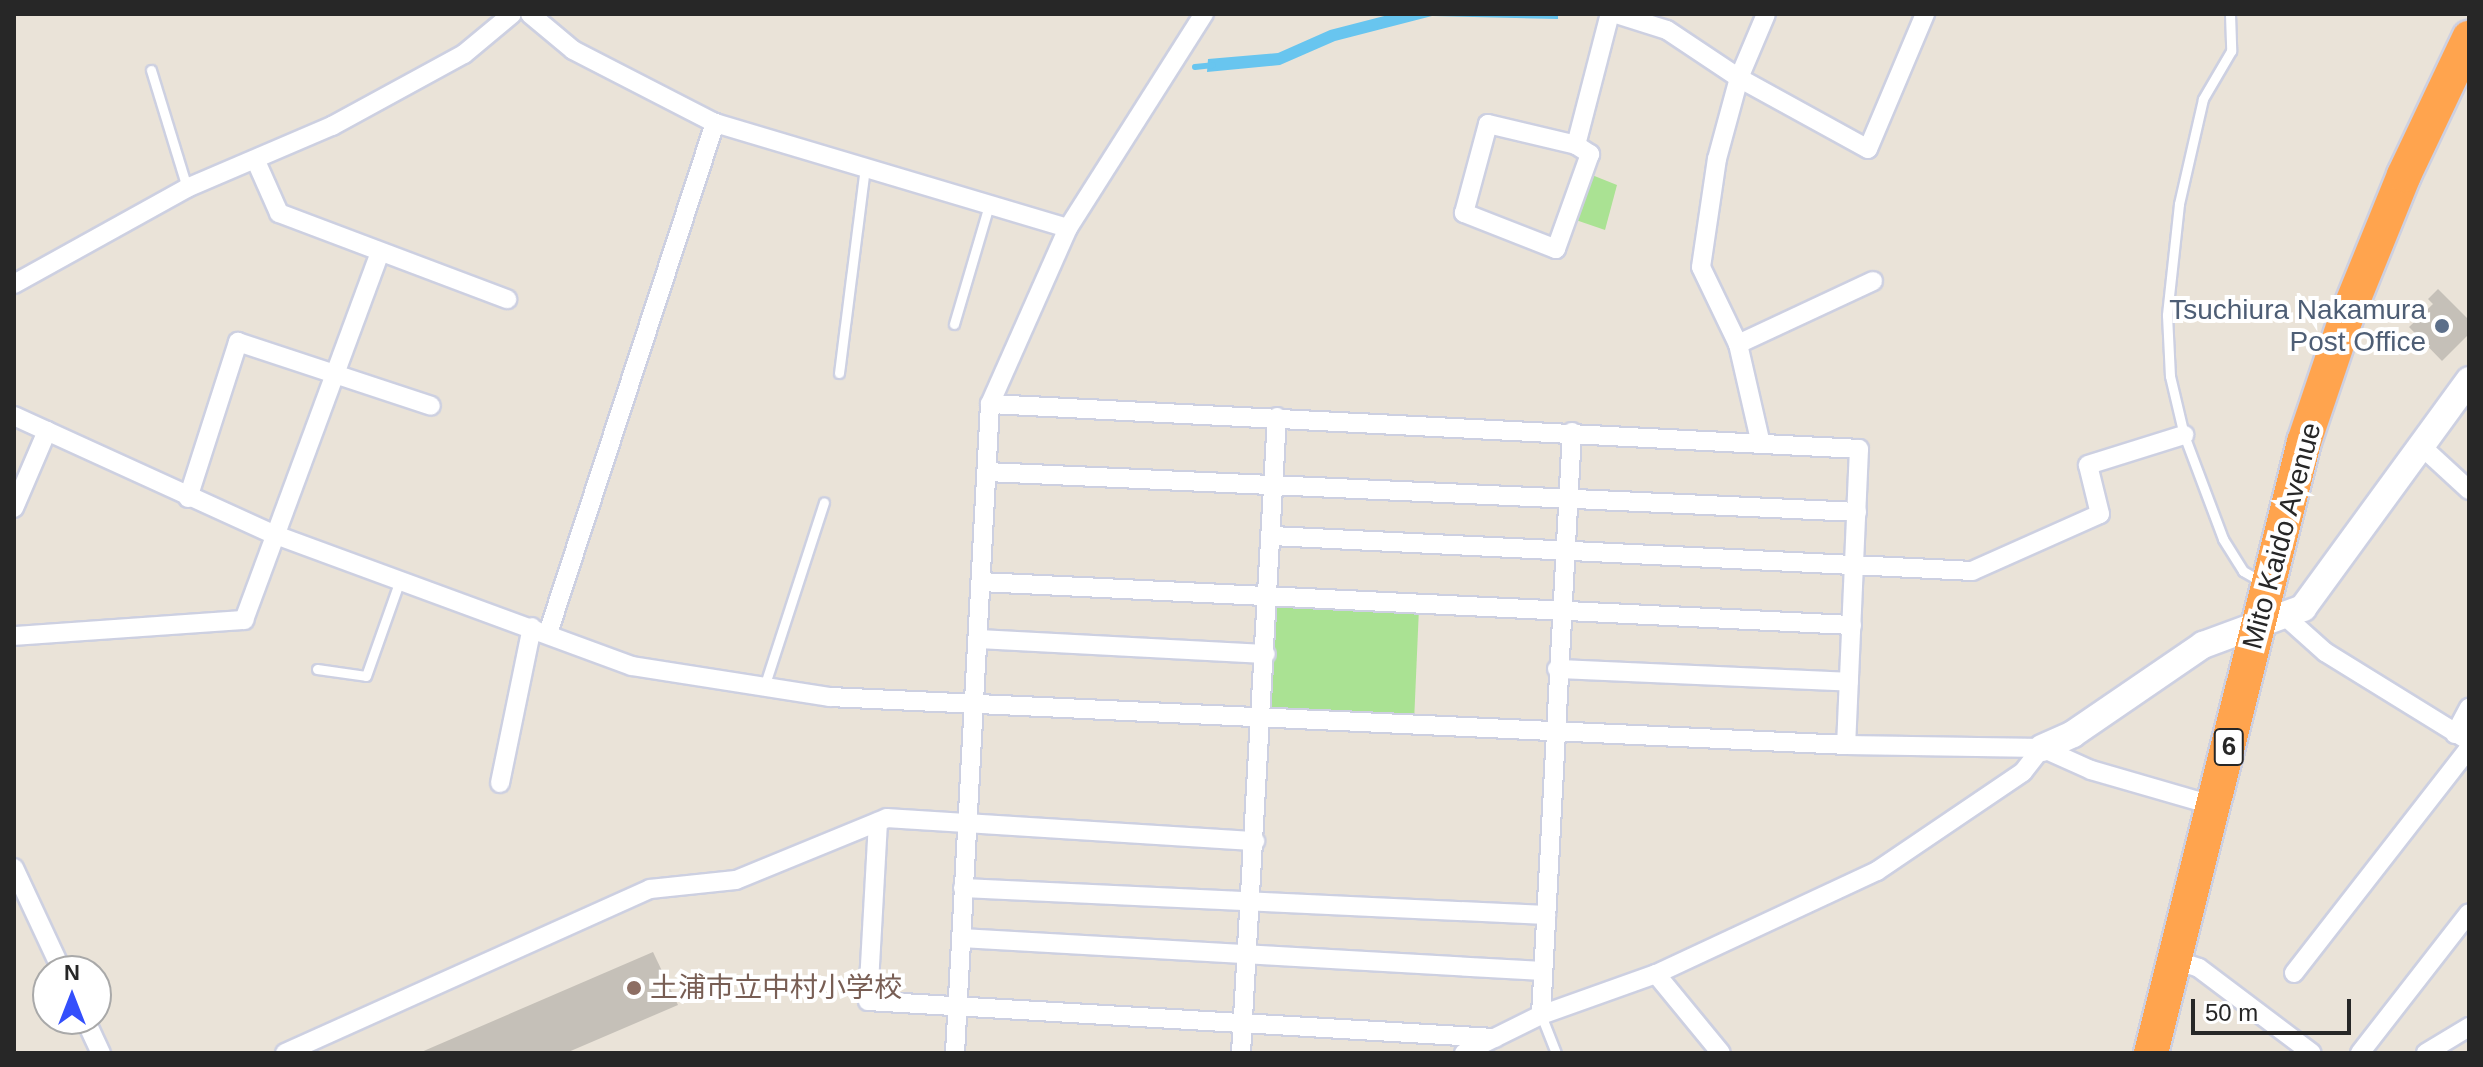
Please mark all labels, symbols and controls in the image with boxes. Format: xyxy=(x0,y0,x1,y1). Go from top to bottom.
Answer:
place label: Tsuchiura Nakamura Post Office xyxy=(2169,293,2426,359)
marker: Tsuchiura Nakamura Post Office xyxy=(2433,317,2451,335)
street label: Mito Kaido Avenue xyxy=(2235,418,2329,654)
road number: 6 xyxy=(2213,725,2245,769)
north arrow xyxy=(32,955,112,1035)
text: N xyxy=(64,960,80,985)
place label: 土浦市立中村小学校 xyxy=(650,971,902,1005)
marker: 土浦市立中村小学校 xyxy=(625,979,643,997)
scale bar xyxy=(2195,983,2355,1033)
text: 50 m xyxy=(2205,999,2258,1026)

